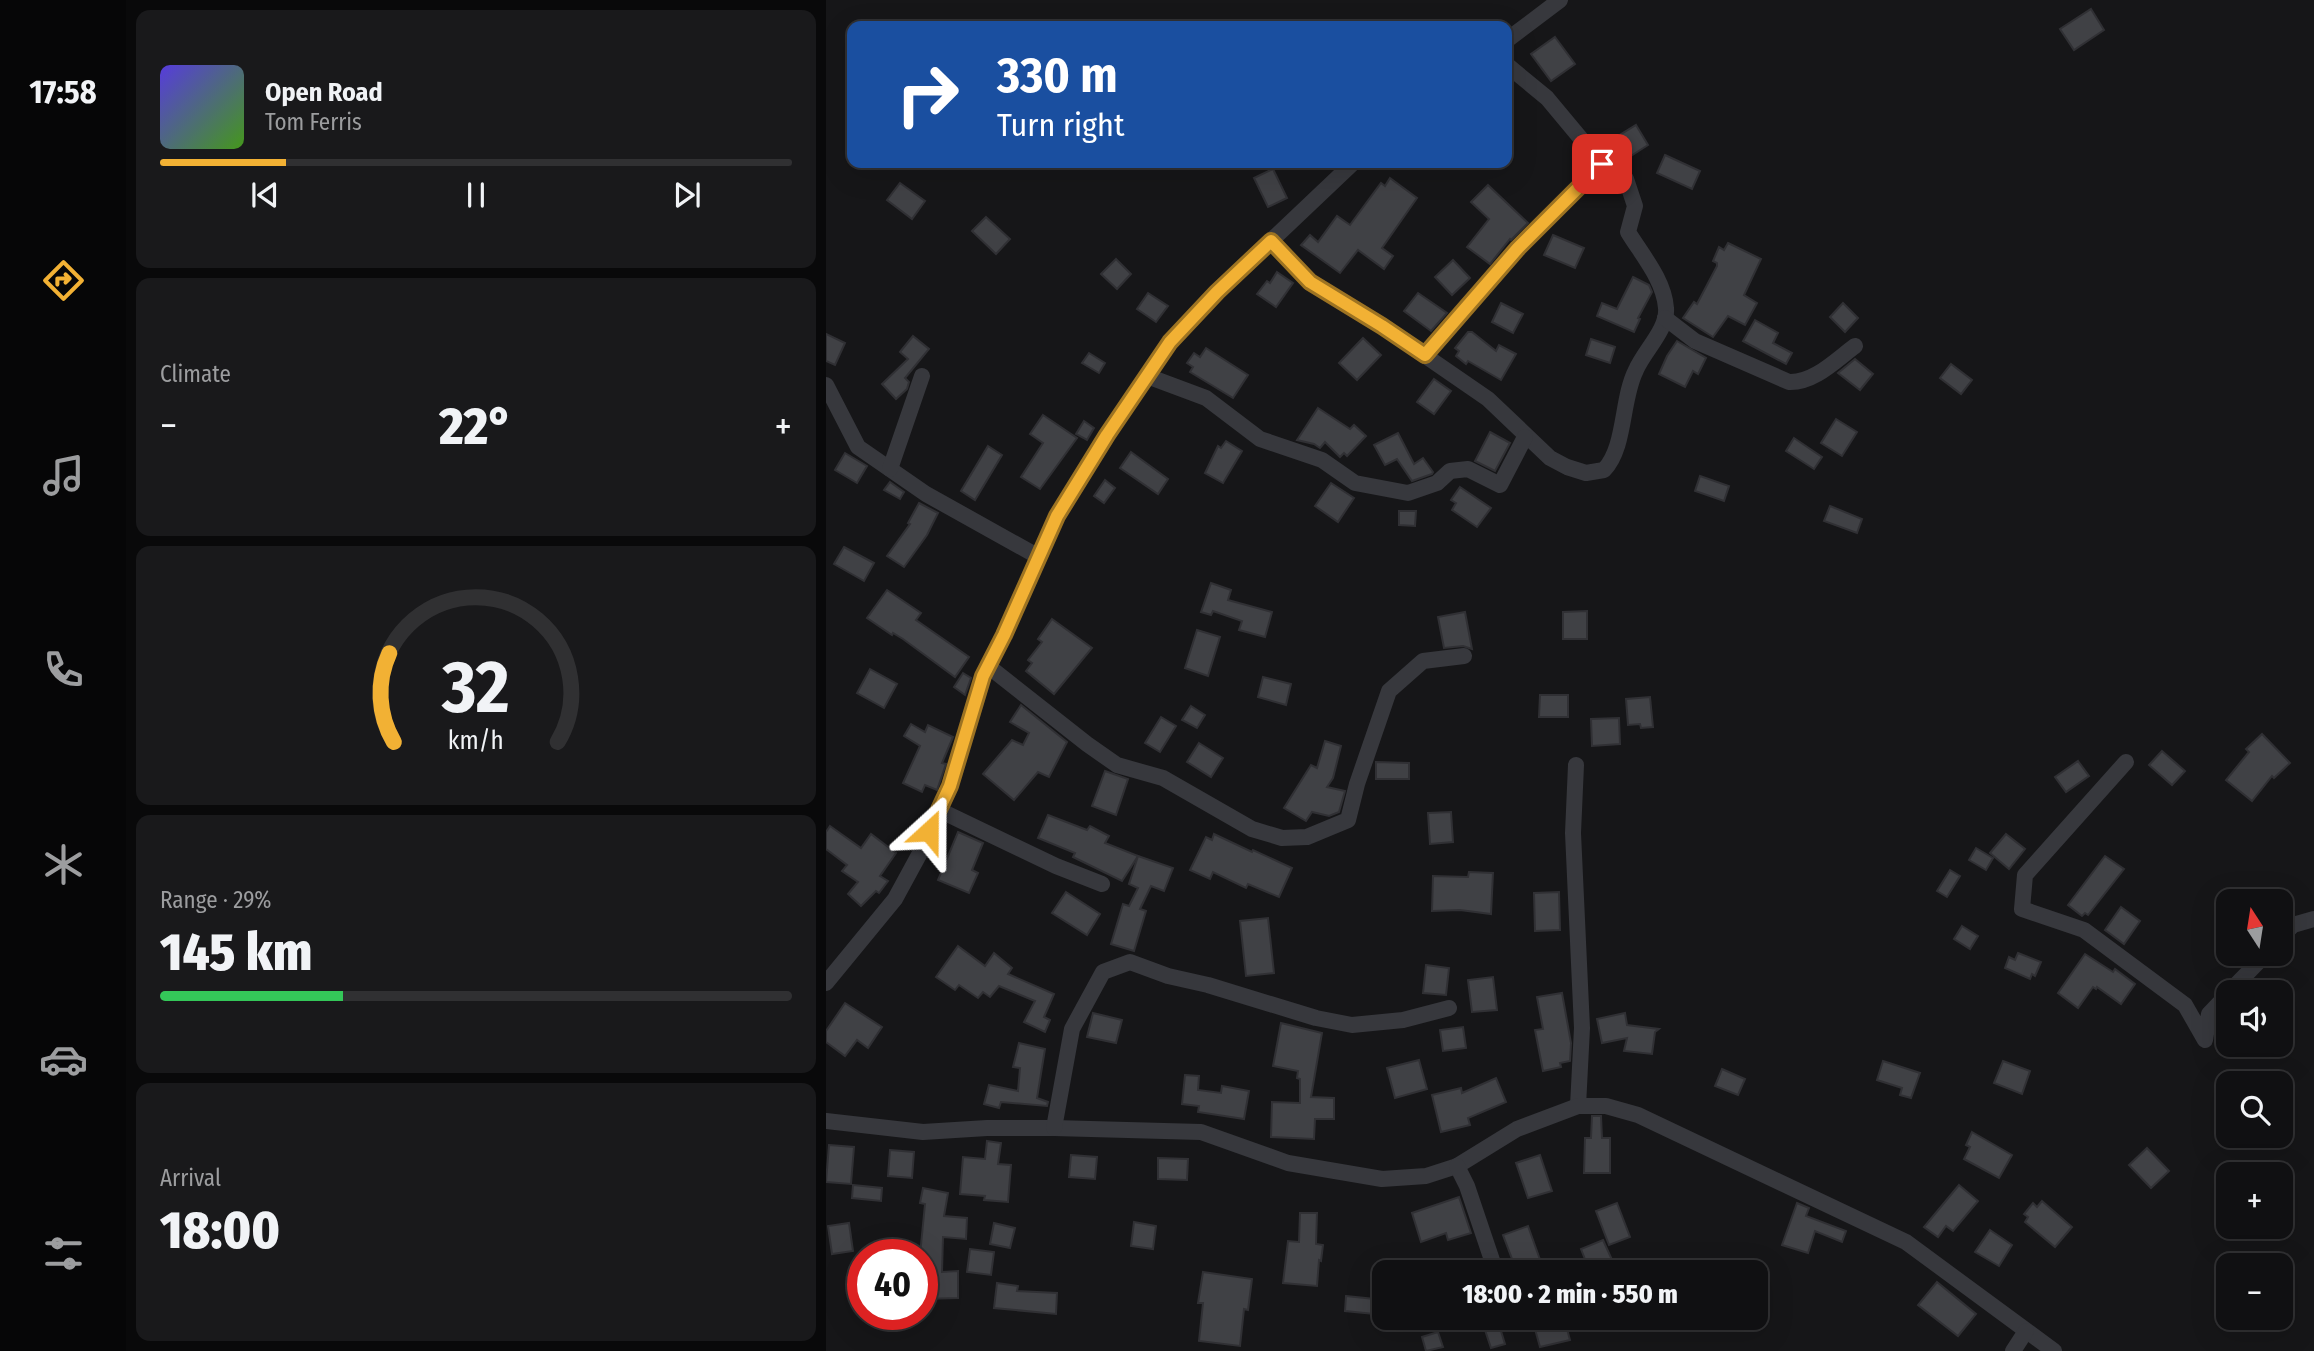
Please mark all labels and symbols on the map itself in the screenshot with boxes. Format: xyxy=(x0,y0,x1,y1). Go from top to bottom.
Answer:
pin xyxy=(1572,134,1632,194)
position arrow xyxy=(892,794,966,868)
north arrow xyxy=(2216,889,2292,966)
speed limit sign: 40 xyxy=(847,1239,938,1330)

